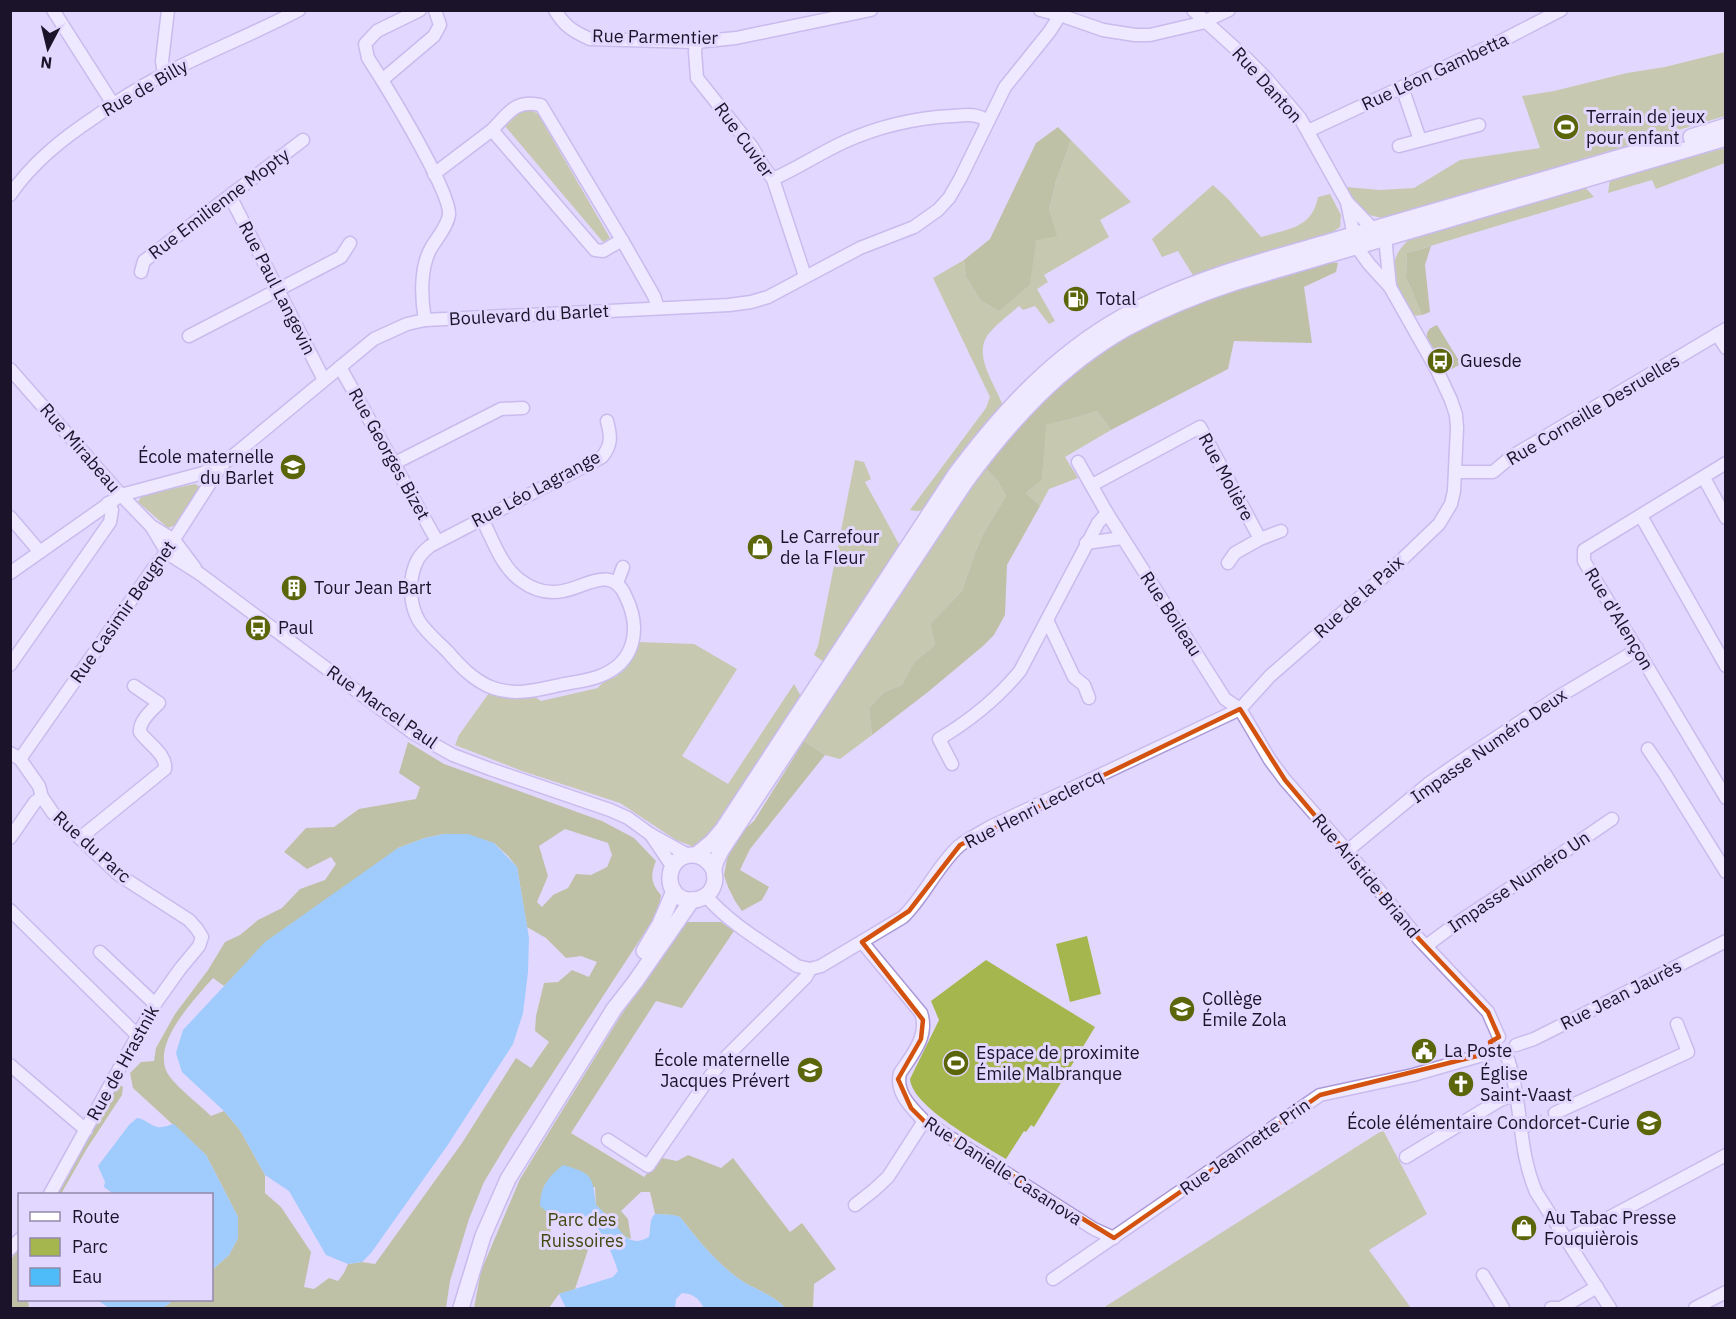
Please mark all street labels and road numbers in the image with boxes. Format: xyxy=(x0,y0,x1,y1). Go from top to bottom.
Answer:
street label: Rue Parmentier xyxy=(592,24,719,49)
street label: Rue Léon Gambetta xyxy=(1358,27,1512,116)
street label: Rue Danton xyxy=(1227,42,1307,127)
street label: Rue de Billy xyxy=(98,54,192,121)
street label: Rue Cuvier xyxy=(709,98,780,182)
street label: Rue Emilienne Mopty xyxy=(144,143,294,264)
street label: Rue Paul Langevin xyxy=(234,217,321,359)
street label: Boulevard du Barlet xyxy=(448,299,610,330)
street label: Rue Corneille Desruelles xyxy=(1502,349,1684,470)
street label: Rue Georges Bizet xyxy=(344,384,435,524)
street label: Rue Mirabeau xyxy=(35,398,126,497)
street label: Rue Molière xyxy=(1194,429,1259,525)
street label: Rue Léo Lagrange xyxy=(467,445,604,532)
street label: Rue Casimir Beugnet xyxy=(65,536,180,687)
street label: Rue de la Paix xyxy=(1309,550,1408,643)
street label: Rue d'Alençon xyxy=(1580,563,1659,674)
street label: Rue Boileau xyxy=(1135,567,1207,661)
street label: Rue Marcel Paul xyxy=(322,660,442,753)
street label: Impasse Numéro Deux xyxy=(1406,683,1571,808)
street label: Rue Henri Leclercq xyxy=(961,764,1107,853)
street label: Rue du Parc xyxy=(49,806,136,888)
street label: Rue Aristide Briand xyxy=(1308,809,1425,943)
street label: Impasse Numéro Un xyxy=(1443,826,1594,938)
street label: Rue Jean Jaurès xyxy=(1556,954,1685,1035)
street label: Rue de Hrastnik xyxy=(81,1001,164,1125)
street label: Rue Jeannette Prin xyxy=(1175,1093,1314,1200)
street label: Rue Danielle Casanova xyxy=(920,1111,1087,1230)

